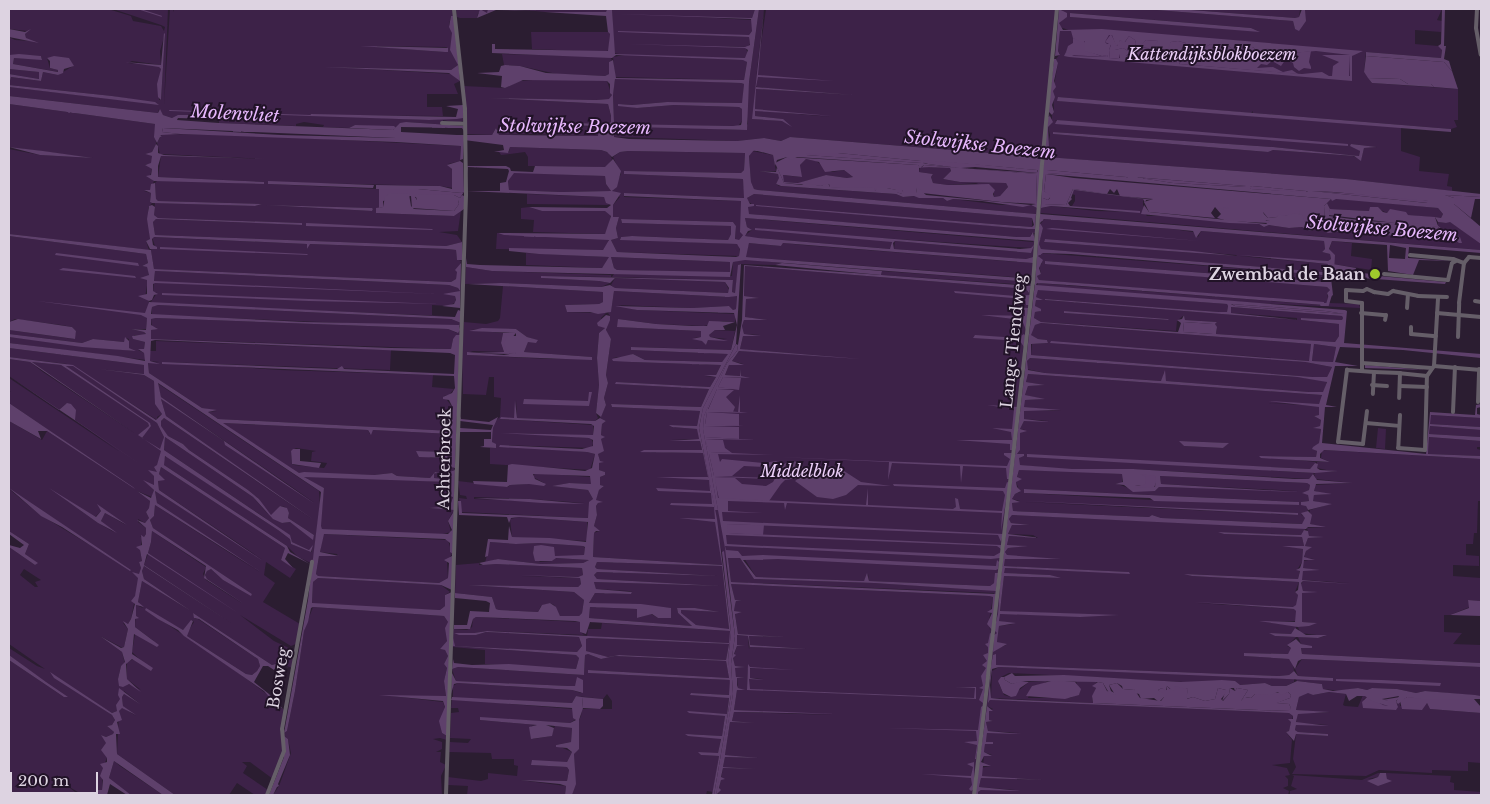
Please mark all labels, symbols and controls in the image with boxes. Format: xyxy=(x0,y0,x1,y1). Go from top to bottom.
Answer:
park label: Kattendijksblokboezem xyxy=(1127,44,1297,64)
water label: Molenvliet xyxy=(190,101,280,127)
water label: Stolwijkse Boezem xyxy=(499,115,651,139)
water label: Stolwijkse Boezem xyxy=(903,126,1057,164)
water label: Stolwijkse Boezem xyxy=(1305,212,1459,246)
place label: Zwembad de Baan xyxy=(1209,264,1365,284)
marker: Zwembad de Baan xyxy=(1369,268,1381,280)
street label: Lange Tiendweg xyxy=(996,273,1030,409)
street label: Achterbroek xyxy=(434,408,454,510)
park label: Middelblok xyxy=(761,461,843,481)
street label: Bosweg xyxy=(263,646,293,710)
scale bar xyxy=(12,762,100,794)
text: 200 m xyxy=(18,771,69,790)

